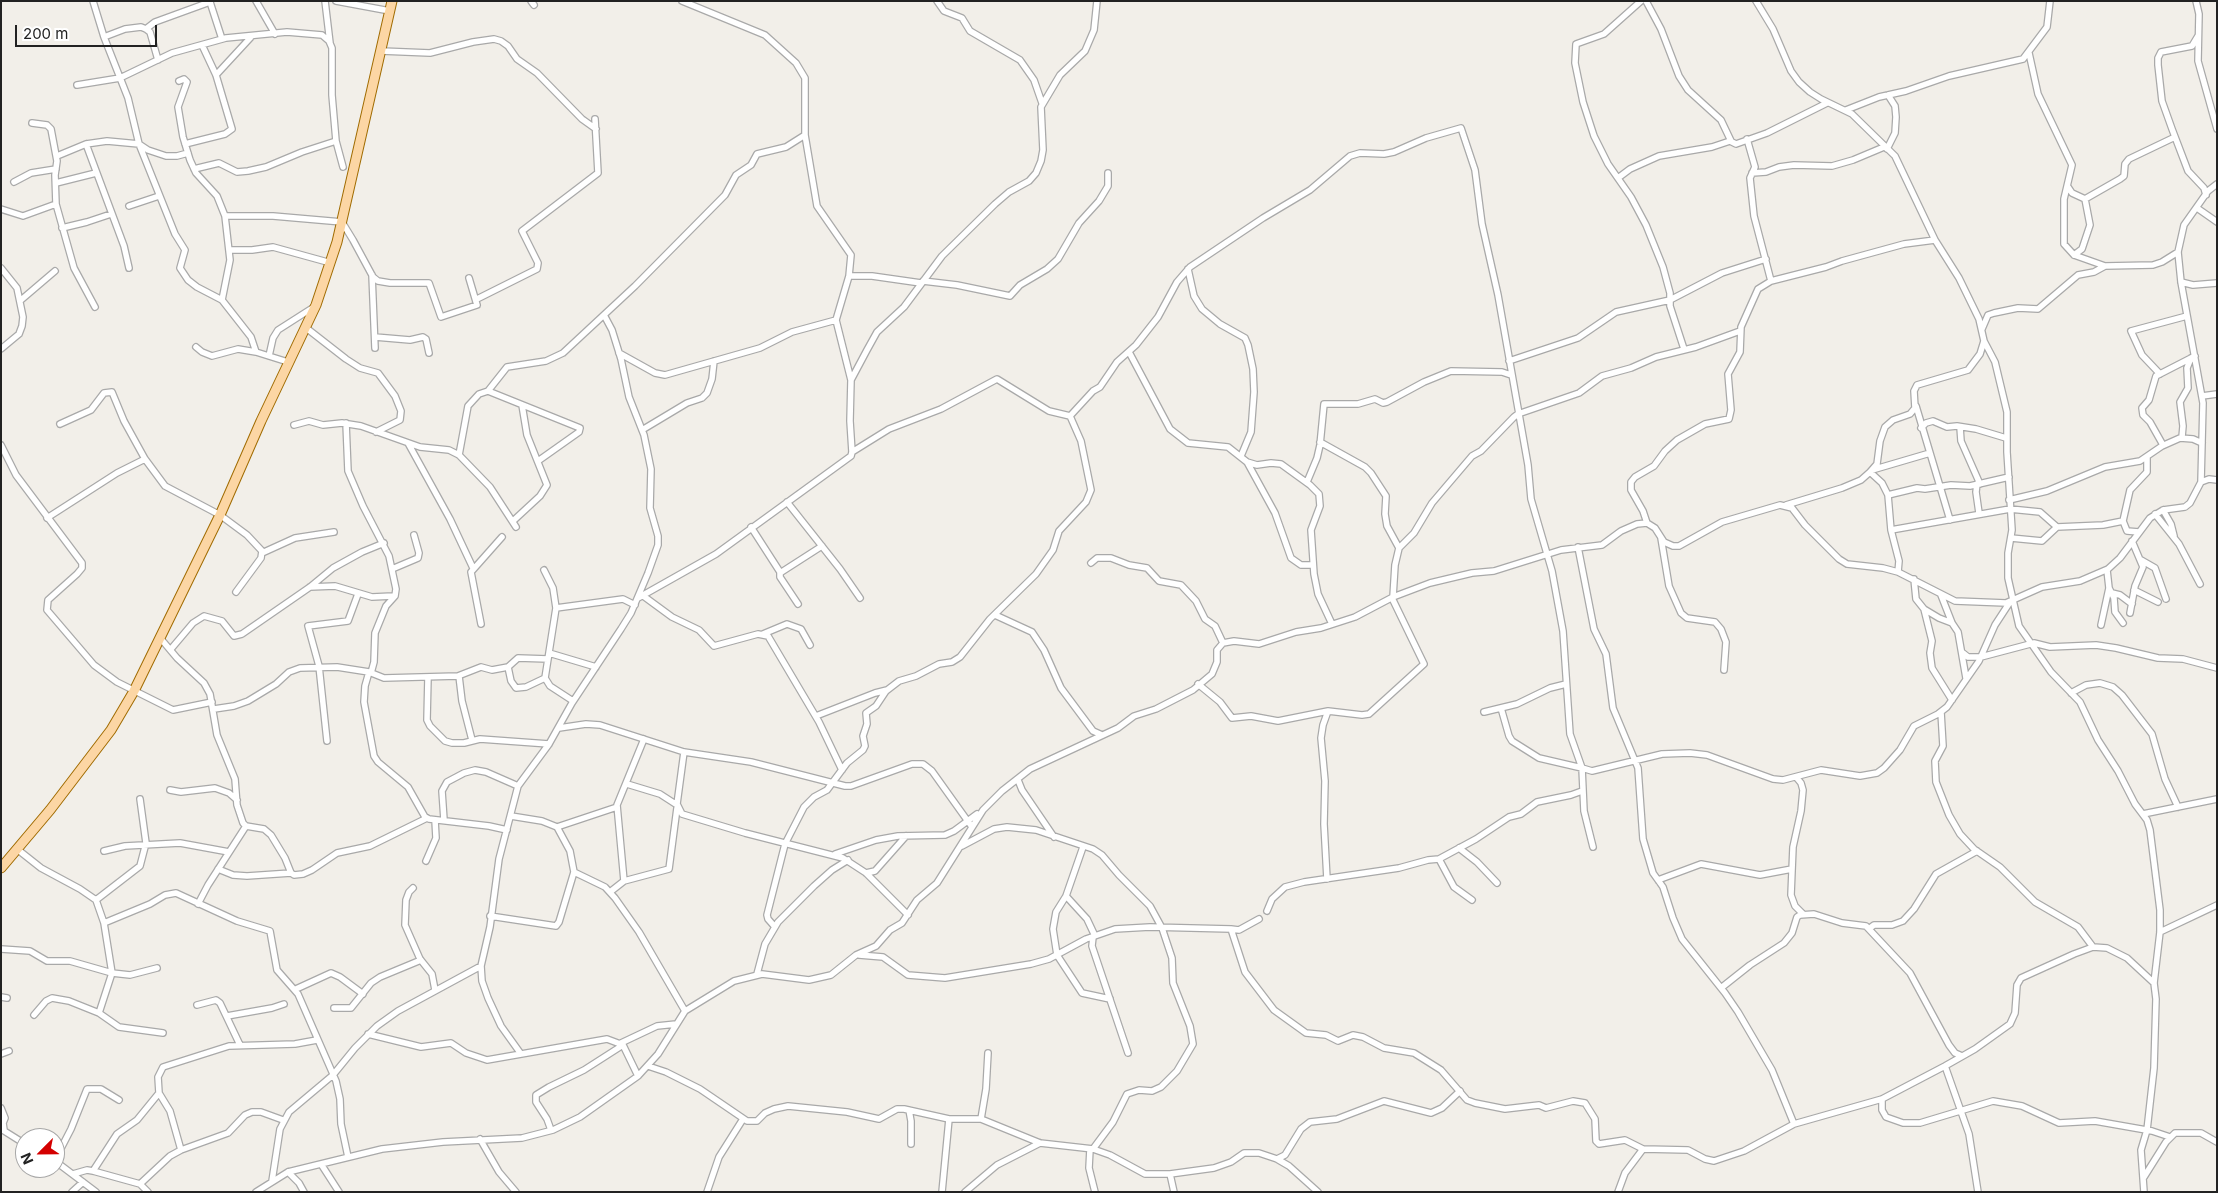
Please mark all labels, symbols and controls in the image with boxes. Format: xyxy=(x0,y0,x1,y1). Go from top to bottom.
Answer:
scale bar xyxy=(18,15,160,47)
text: 200 m xyxy=(23,24,68,43)
north arrow xyxy=(15,1128,65,1178)
text: N xyxy=(17,1150,37,1167)

